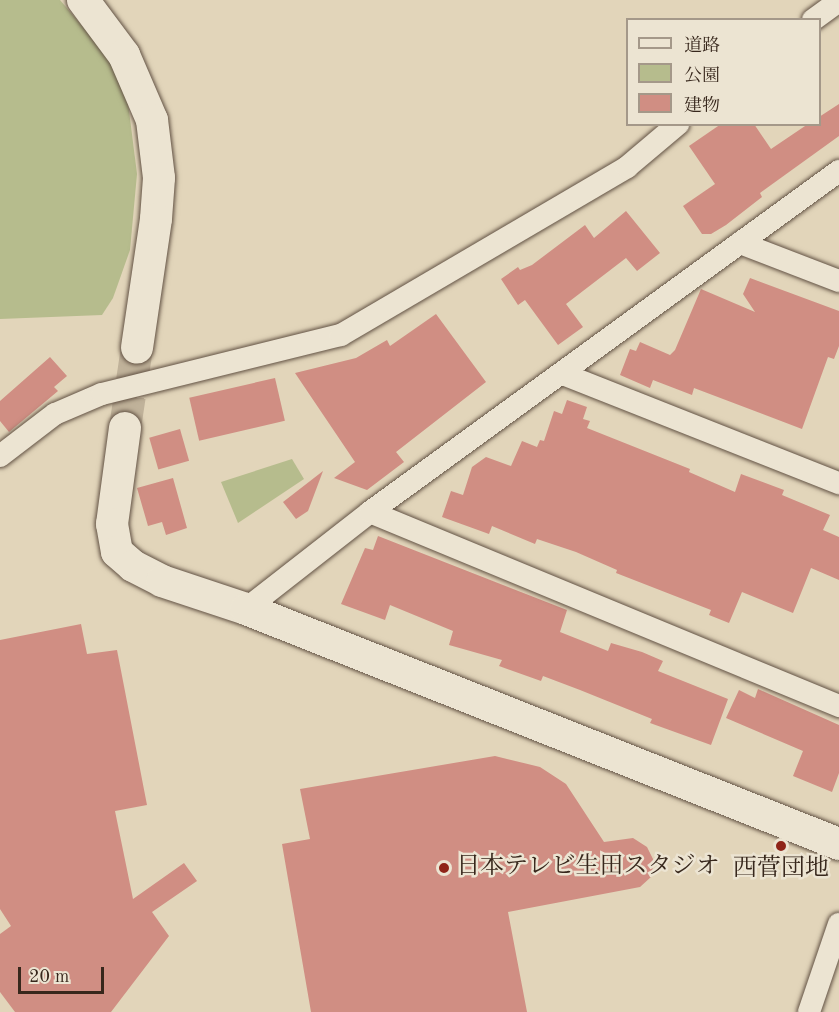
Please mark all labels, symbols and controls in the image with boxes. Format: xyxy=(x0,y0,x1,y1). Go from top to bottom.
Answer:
legend xyxy=(626,18,821,126)
text: 道路 xyxy=(684,37,720,55)
text: 公園 xyxy=(684,67,720,85)
text: 建物 xyxy=(684,97,720,115)
marker: 西菅団地 xyxy=(774,839,788,853)
place label: 日本テレビ生田スタジオ xyxy=(456,854,720,882)
place label: 西菅団地 xyxy=(733,856,829,884)
marker: 日本テレビ生田スタジオ xyxy=(437,861,451,875)
scale bar xyxy=(21,955,106,993)
text: 20 m xyxy=(29,968,69,986)

